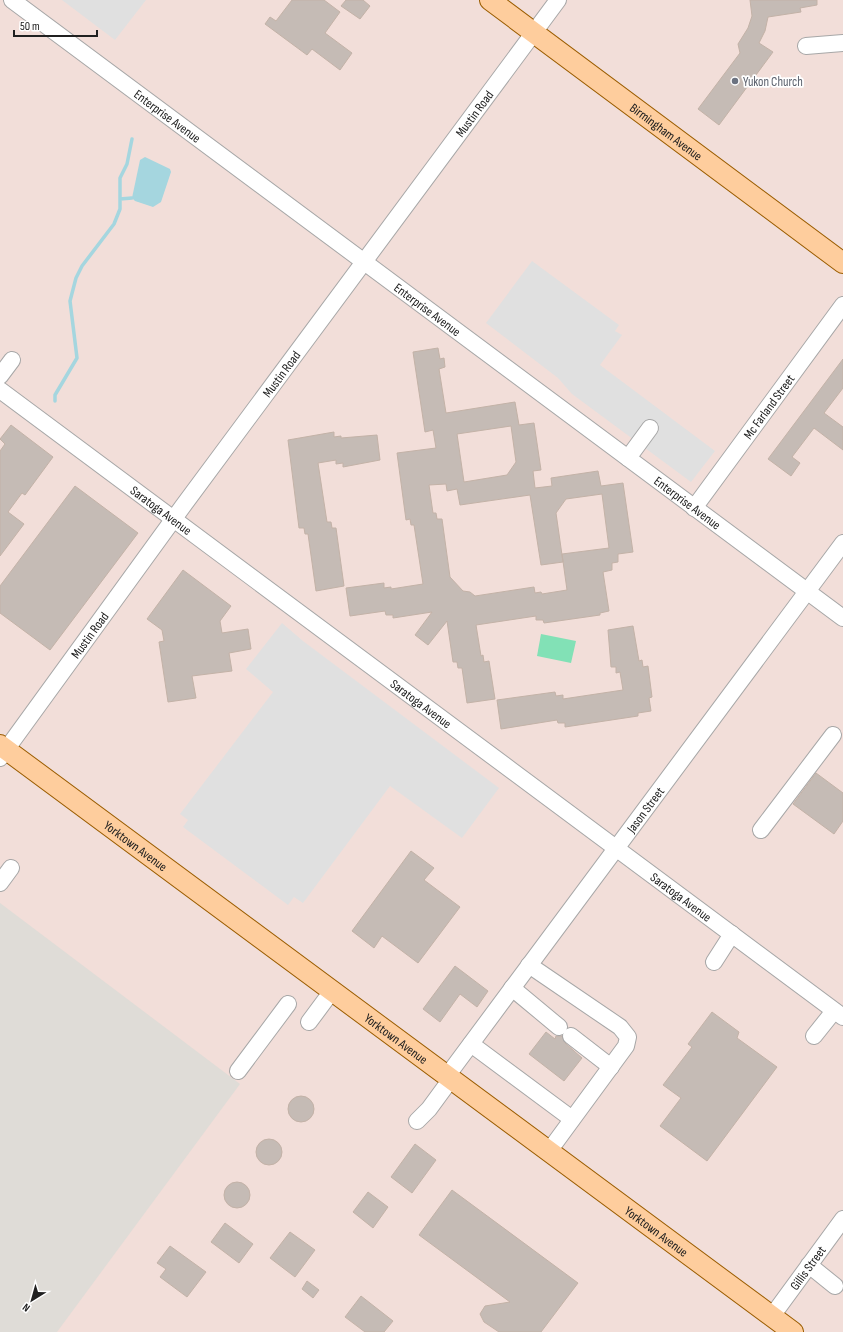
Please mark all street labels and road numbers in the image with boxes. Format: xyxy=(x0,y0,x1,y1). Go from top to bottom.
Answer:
street label: Enterprise Avenue xyxy=(131,87,204,147)
street label: Mustin Road xyxy=(452,88,497,140)
street label: Birmingham Avenue xyxy=(626,100,705,164)
street label: Enterprise Avenue xyxy=(390,280,464,340)
street label: Mustin Road xyxy=(259,348,304,401)
street label: Mc Farland Street xyxy=(740,371,798,443)
street label: Enterprise Avenue xyxy=(650,473,724,533)
street label: Saratoga Avenue xyxy=(127,483,194,539)
street label: Mustin Road xyxy=(68,609,112,662)
street label: Saratoga Avenue xyxy=(387,676,454,732)
street label: Jason Street xyxy=(623,784,668,837)
street label: Yorktown Avenue xyxy=(100,818,170,875)
street label: Saratoga Avenue xyxy=(647,869,714,925)
street label: Yorktown Avenue xyxy=(361,1010,431,1068)
street label: Yorktown Avenue xyxy=(621,1203,691,1261)
street label: Gillis Street xyxy=(787,1243,830,1293)

